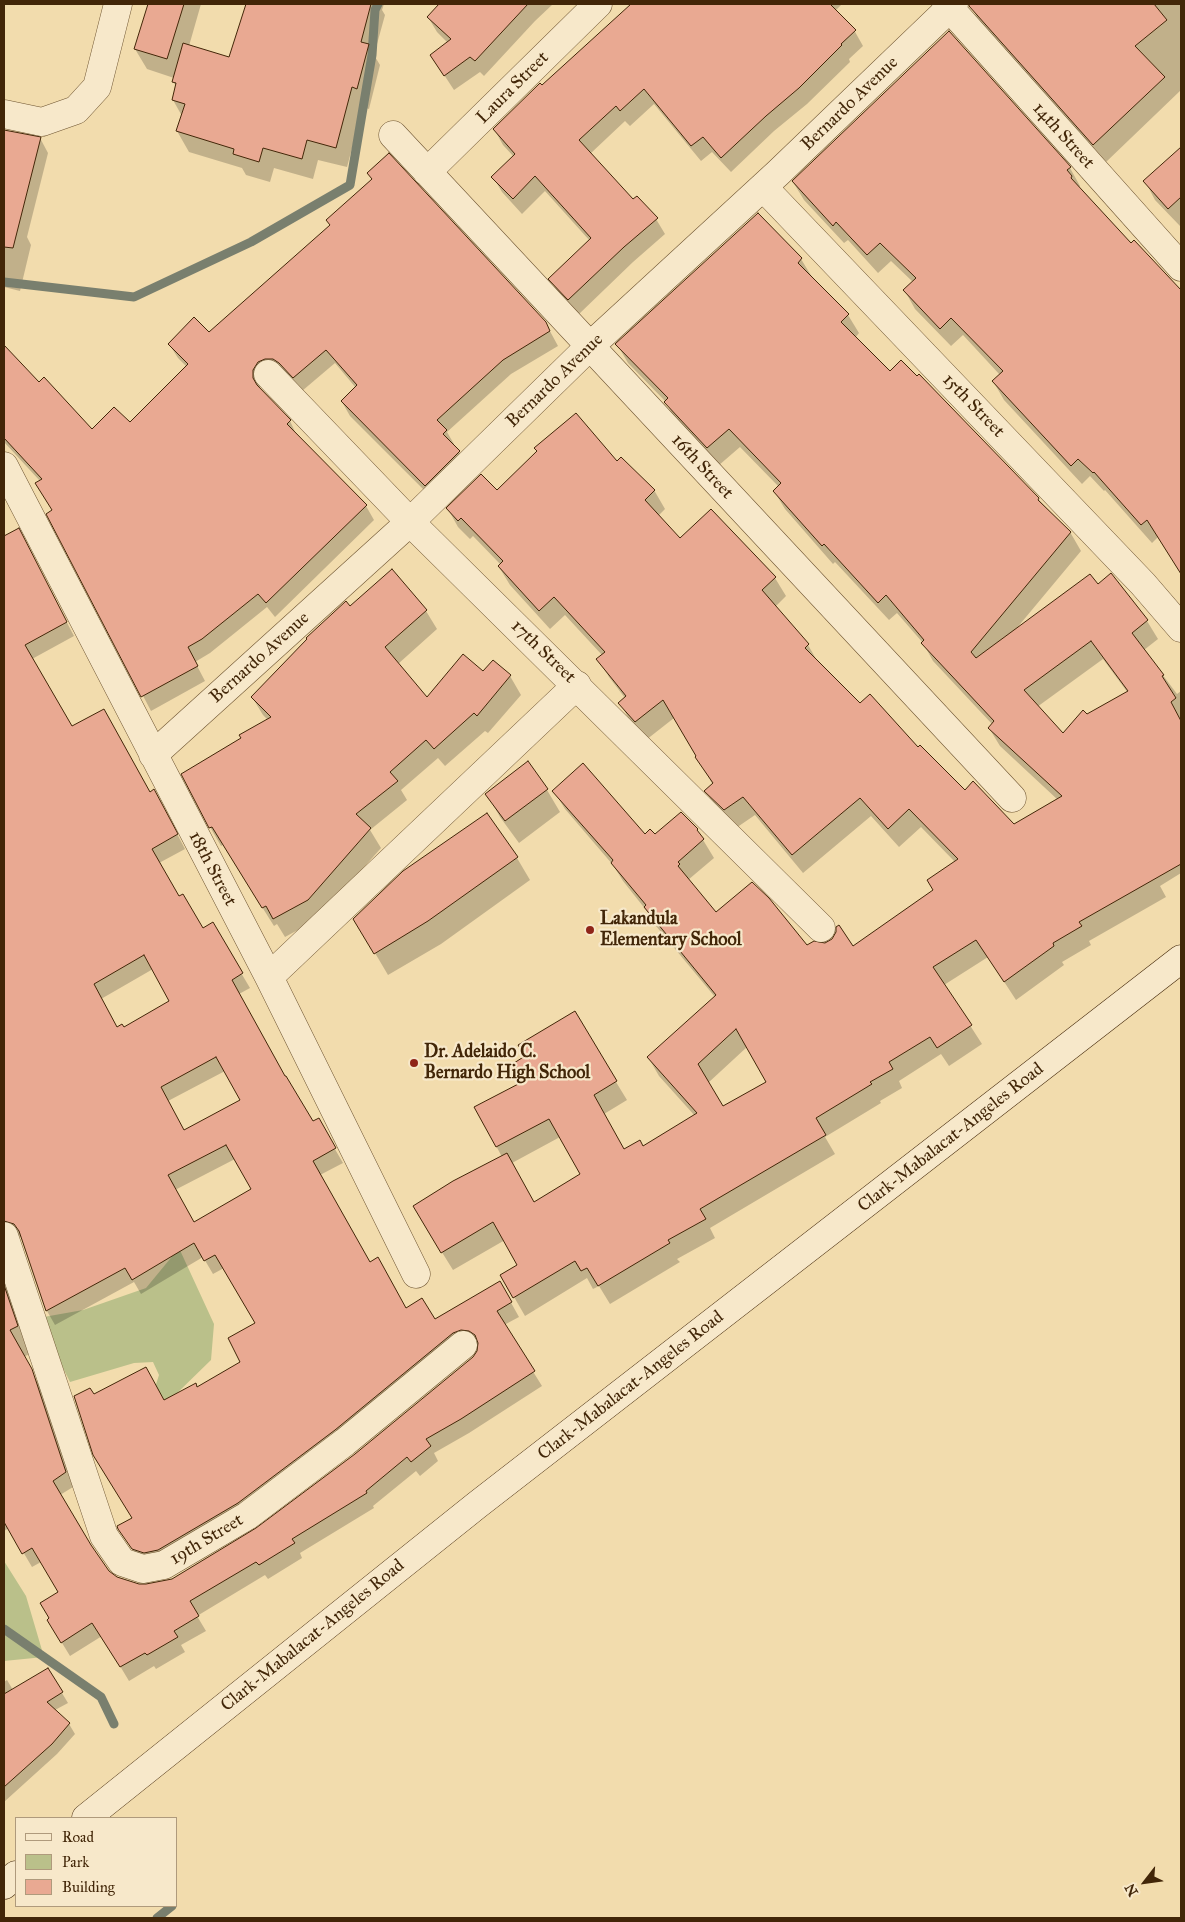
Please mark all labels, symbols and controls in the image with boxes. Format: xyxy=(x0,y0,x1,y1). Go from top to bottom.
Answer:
street label: Laura Street xyxy=(472,47,554,129)
street label: Bernardo Avenue xyxy=(797,52,903,156)
street label: 14th Street xyxy=(1028,98,1098,174)
street label: Bernardo Avenue xyxy=(502,329,608,433)
street label: 15th Street xyxy=(937,370,1009,442)
street label: 16th Street xyxy=(666,430,738,504)
street label: Bernardo Avenue xyxy=(206,608,314,708)
street label: 17th Street xyxy=(506,616,580,688)
street label: 18th Street xyxy=(183,828,241,910)
place label: Lakandula Elementary School xyxy=(600,909,742,952)
marker: Lakandula Elementary School xyxy=(584,924,596,936)
place label: Dr. Adelaido C. Bernardo High School xyxy=(424,1042,590,1084)
marker: Dr. Adelaido C. Bernardo High School xyxy=(408,1057,420,1069)
street label: Clark-Mabalacat-Angeles Road xyxy=(854,1059,1048,1217)
street label: Clark-Mabalacat-Angeles Road xyxy=(534,1307,728,1465)
street label: 19th Street xyxy=(166,1510,248,1570)
street label: Clark-Mabalacat-Angeles Road xyxy=(217,1555,409,1717)
legend xyxy=(15,1817,178,1907)
text: Road xyxy=(62,1828,94,1846)
text: Park xyxy=(62,1853,89,1871)
north arrow xyxy=(1120,1857,1170,1907)
text: Building xyxy=(62,1878,115,1896)
text: N xyxy=(1121,1880,1142,1899)

